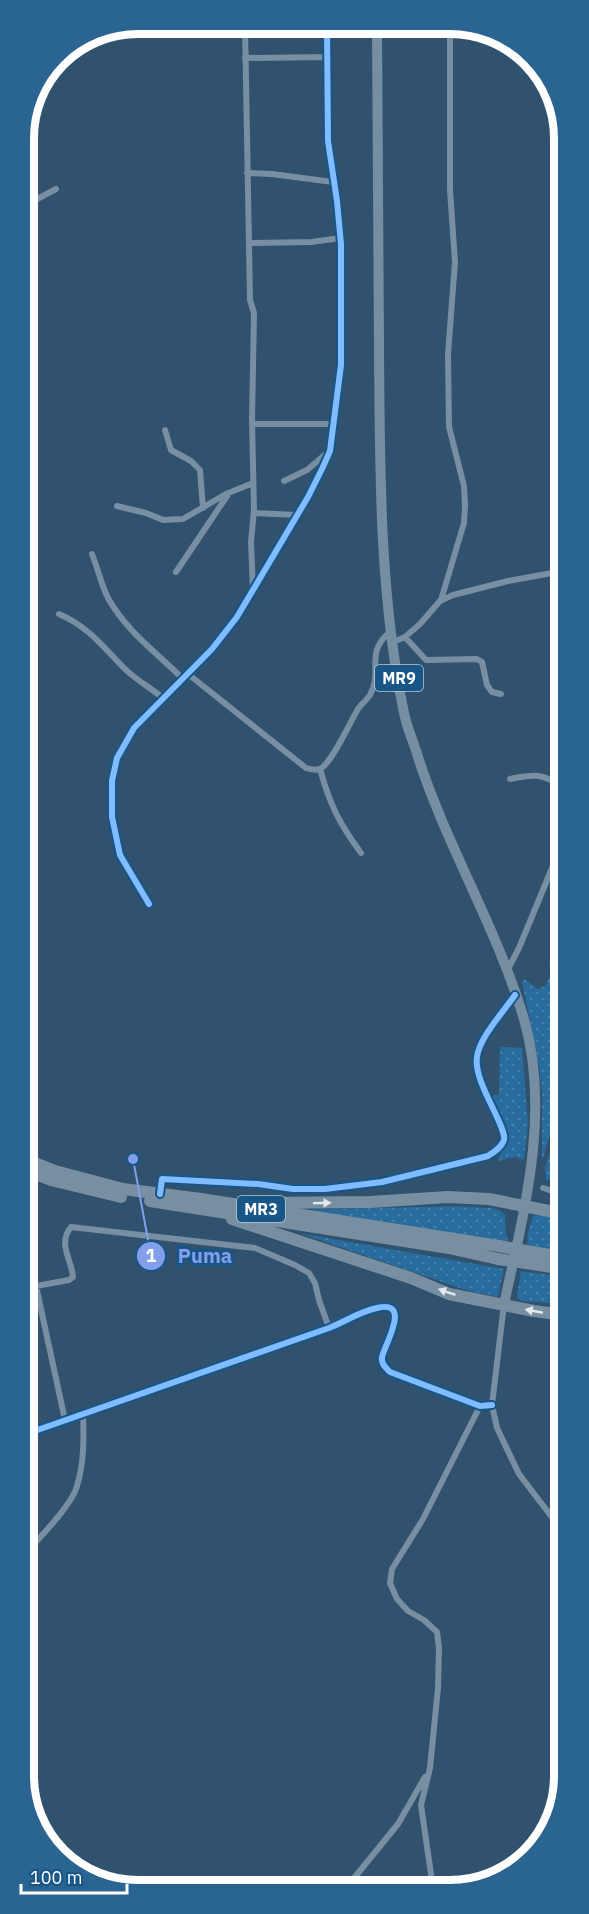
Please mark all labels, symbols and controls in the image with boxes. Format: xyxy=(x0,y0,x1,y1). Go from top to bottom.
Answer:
road number: MR9 xyxy=(375,665,423,691)
road number: MR3 xyxy=(237,1196,285,1222)
one-way arrow xyxy=(313,1198,332,1207)
callout: Puma xyxy=(136,1237,244,1275)
text: Puma xyxy=(178,1242,232,1269)
text: 1 xyxy=(146,1244,157,1267)
one-way arrow xyxy=(438,1287,456,1296)
one-way arrow xyxy=(524,1306,543,1315)
scale bar xyxy=(21,1857,128,1895)
text: 100 m xyxy=(30,1866,82,1889)

